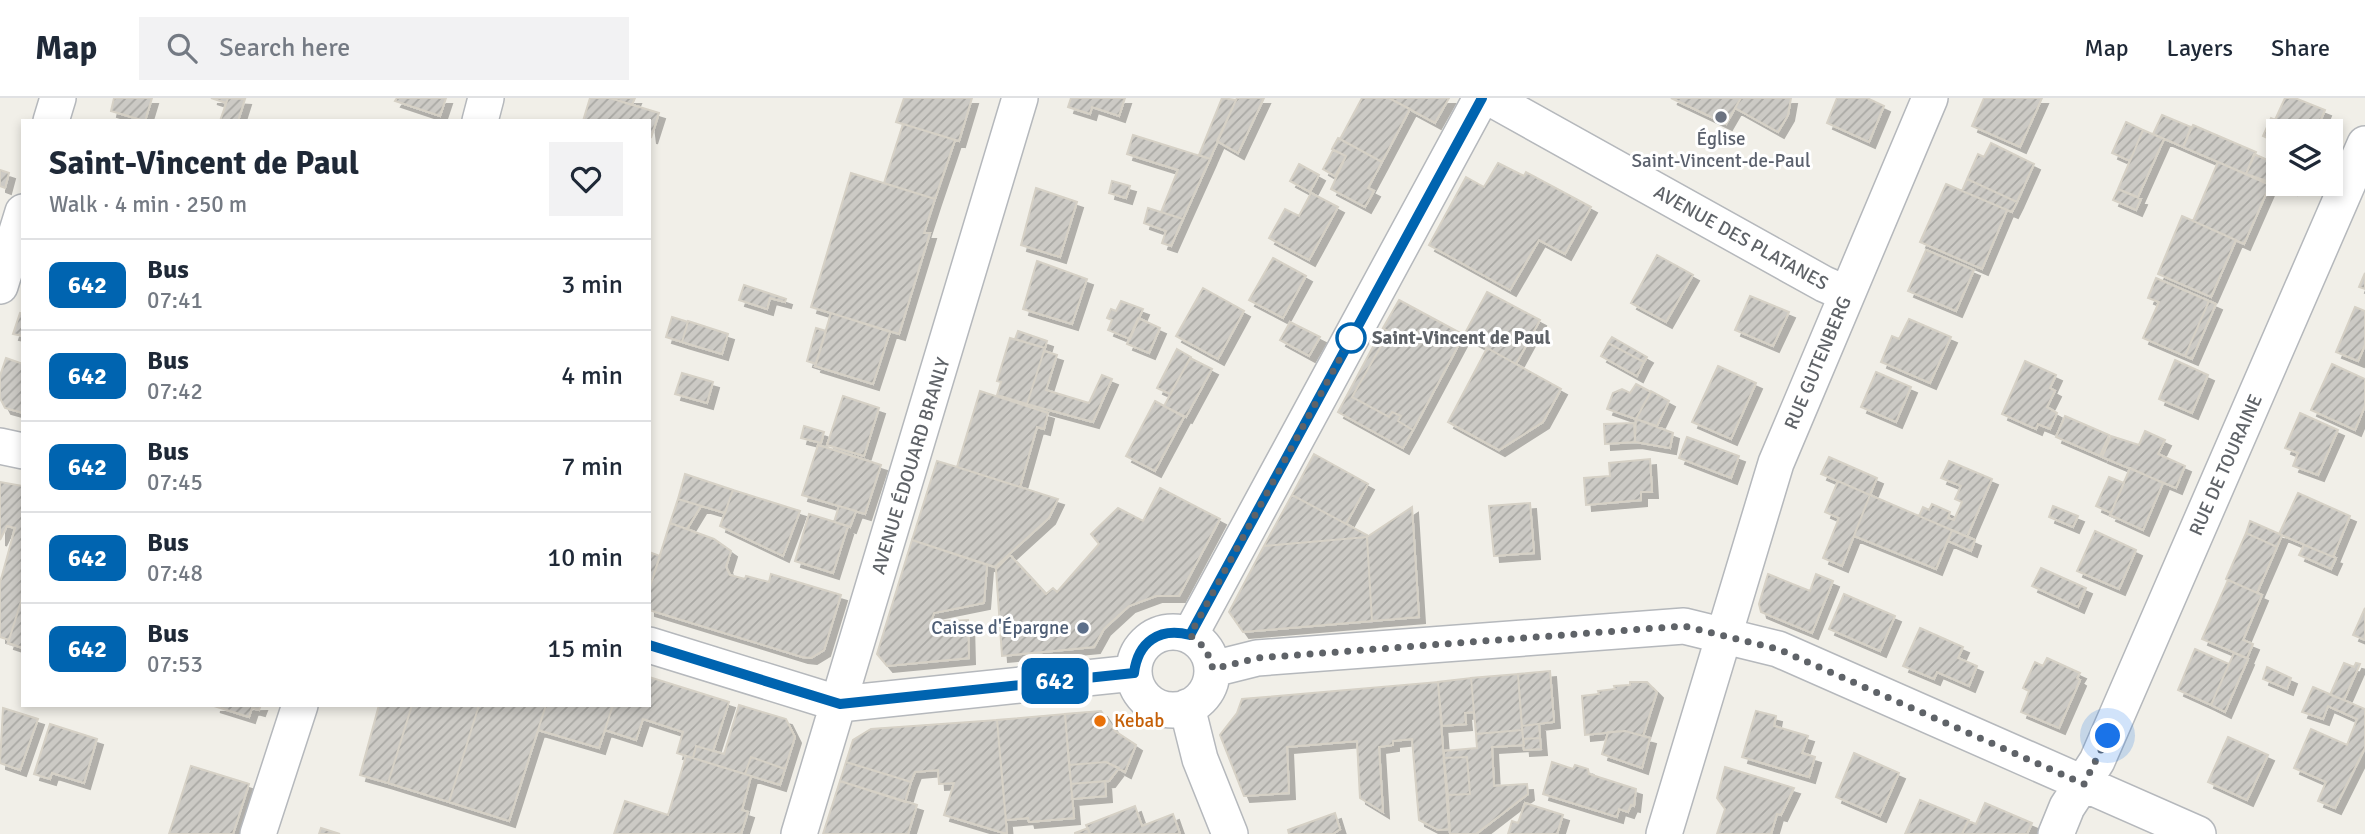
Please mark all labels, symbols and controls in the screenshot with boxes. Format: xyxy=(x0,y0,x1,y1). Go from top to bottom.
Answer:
search box xyxy=(139,17,629,80)
text: Map xyxy=(35,28,97,69)
icon: search xyxy=(163,29,201,67)
text: Search here xyxy=(219,32,350,64)
text: Map xyxy=(2084,33,2129,63)
text: Layers xyxy=(2167,33,2233,63)
text: Share xyxy=(2271,33,2330,63)
marker: Église Saint-Vincent-de-Paul xyxy=(1713,109,1729,125)
map controls xyxy=(2266,119,2343,196)
button: layers xyxy=(2266,119,2343,196)
place label: Église Saint-Vincent-de-Paul xyxy=(1631,127,1811,173)
button: heart xyxy=(549,142,623,216)
text: Saint-Vincent de Paul xyxy=(49,143,359,184)
street label: AVENUE DES PLATANES xyxy=(1650,180,1832,296)
text: Walk · 4 min · 250 m xyxy=(49,190,247,219)
text: Bus xyxy=(147,254,189,286)
text: 3 min xyxy=(561,269,623,301)
text: 642 xyxy=(68,270,107,300)
text: 07:41 xyxy=(147,286,203,315)
street label: RUE GUTENBERG xyxy=(1779,293,1857,433)
marker: Saint-Vincent de Paul xyxy=(1336,323,1366,353)
place label: Saint-Vincent de Paul xyxy=(1372,326,1551,350)
text: Bus xyxy=(147,345,189,377)
street label: AVENUE ÉDOUARD BRANLY xyxy=(867,354,956,577)
text: 4 min xyxy=(561,360,623,392)
text: 642 xyxy=(68,361,107,391)
text: 07:42 xyxy=(147,377,203,406)
street label: RUE DE TOURAINE xyxy=(2184,391,2268,539)
text: Bus xyxy=(147,436,189,468)
text: 7 min xyxy=(561,451,623,483)
text: 642 xyxy=(68,452,107,482)
text: 07:45 xyxy=(147,468,203,497)
text: Bus xyxy=(147,527,189,559)
text: 10 min xyxy=(547,542,623,574)
text: 642 xyxy=(68,543,107,573)
text: 07:48 xyxy=(147,559,203,588)
place label: Caisse d'Épargne xyxy=(931,616,1069,640)
text: Bus xyxy=(147,618,189,650)
marker: Caisse d'Épargne xyxy=(1075,620,1091,636)
text: 15 min xyxy=(547,633,623,665)
text: 642 xyxy=(68,634,107,664)
text: 07:53 xyxy=(147,650,203,679)
line badge: 642 xyxy=(1015,658,1095,704)
text: 642 xyxy=(1036,666,1074,696)
place label: Kebab xyxy=(1114,709,1164,733)
marker: Kebab xyxy=(1092,713,1108,729)
your location xyxy=(2090,718,2125,753)

